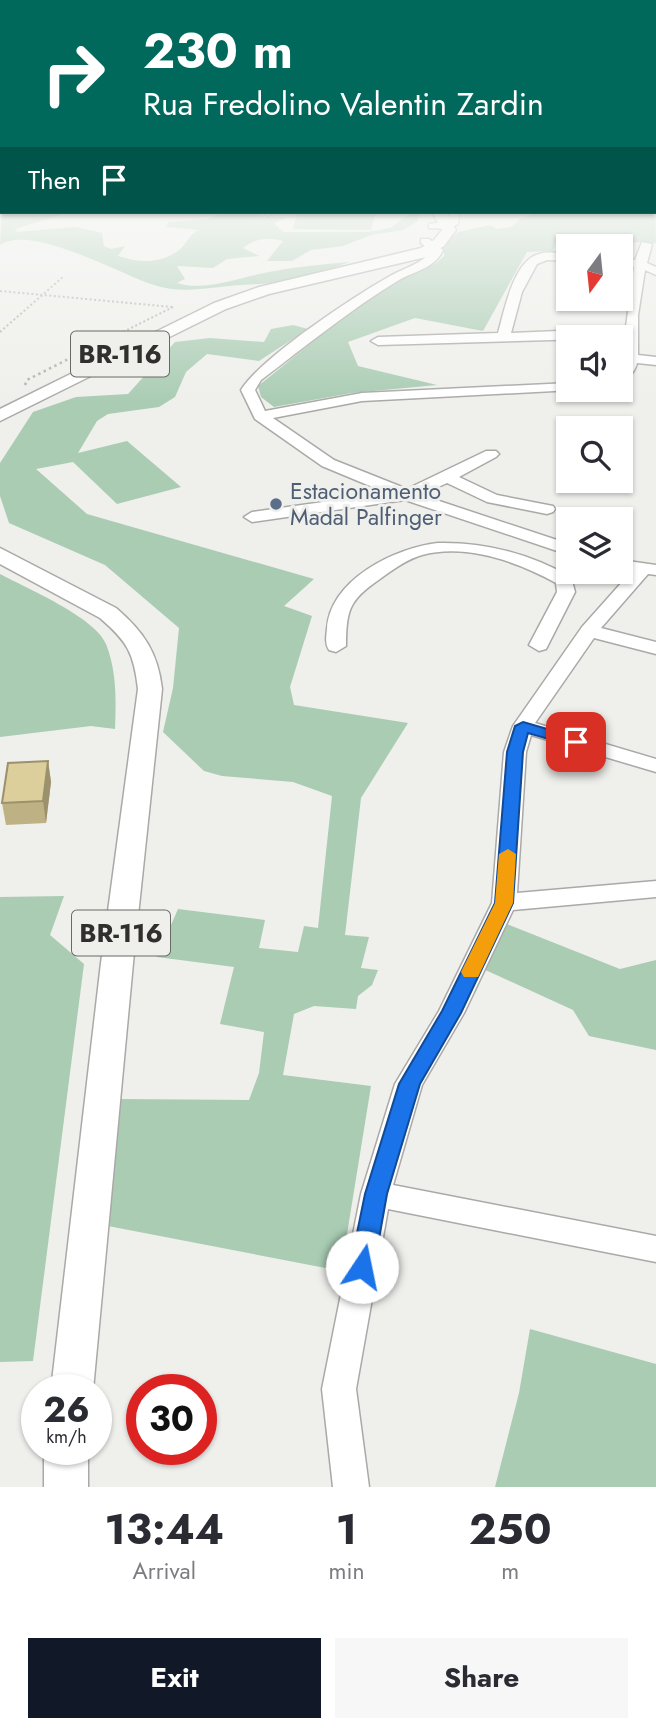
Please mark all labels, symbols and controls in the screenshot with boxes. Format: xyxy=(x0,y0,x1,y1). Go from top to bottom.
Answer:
text: 230 m xyxy=(143,16,293,86)
icon: right xyxy=(28,28,119,119)
text: Rua Fredolino Valentin Zardin xyxy=(143,81,544,127)
text: Then xyxy=(28,161,81,199)
icon: arrive xyxy=(95,161,133,199)
north arrow xyxy=(556,234,634,312)
map controls xyxy=(556,234,633,584)
button: sound xyxy=(556,325,633,402)
road number: BR-116 xyxy=(71,332,169,376)
button: search xyxy=(556,416,633,493)
place label: Estacionamento Madal Palfinger xyxy=(290,474,442,534)
marker: Estacionamento Madal Palfinger xyxy=(268,496,284,512)
button: layers xyxy=(556,507,633,584)
pin xyxy=(546,712,606,772)
icon: arrive xyxy=(557,723,595,761)
road number: BR-116 xyxy=(72,910,170,956)
position arrow xyxy=(325,1230,399,1304)
speed limit sign: 30 xyxy=(126,1374,217,1465)
text: 26 xyxy=(43,1385,90,1435)
text: km/h xyxy=(46,1424,87,1450)
text: 13:44 xyxy=(104,1499,224,1560)
text: 1 xyxy=(336,1499,357,1560)
text: 250 xyxy=(469,1499,551,1560)
text: Arrival xyxy=(133,1554,196,1588)
text: min xyxy=(329,1554,365,1588)
text: m xyxy=(501,1554,519,1588)
button: Exit xyxy=(28,1638,321,1718)
button: Share xyxy=(335,1638,628,1718)

